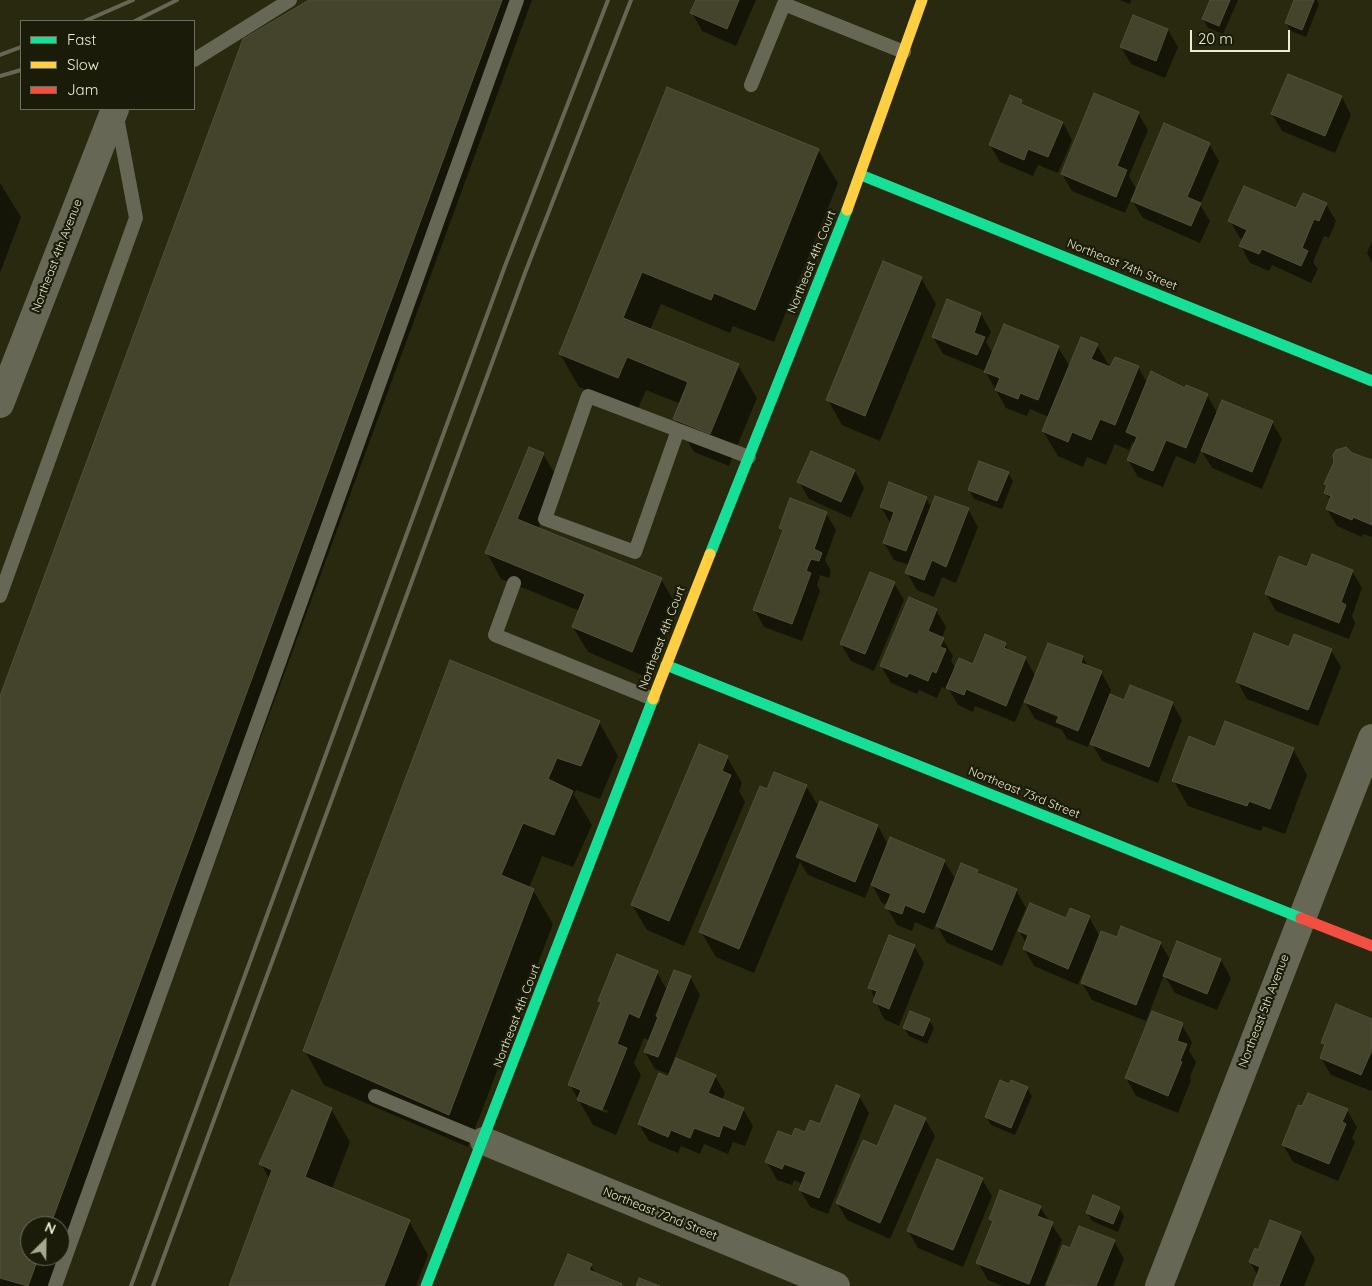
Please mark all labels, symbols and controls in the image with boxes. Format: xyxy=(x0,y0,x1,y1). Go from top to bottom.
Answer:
legend xyxy=(20,20,195,110)
scale bar xyxy=(1192,20,1292,52)
text: 20 m xyxy=(1198,29,1233,48)
text: Fast xyxy=(67,30,96,49)
text: Slow xyxy=(67,55,99,74)
text: Jam xyxy=(67,80,98,99)
street label: Northeast 4th Avenue xyxy=(29,197,85,315)
street label: Northeast 4th Court xyxy=(785,208,839,316)
street label: Northeast 74th Street xyxy=(1065,236,1179,294)
street label: Northeast 4th Court xyxy=(636,584,688,692)
street label: Northeast 73rd Street xyxy=(966,764,1082,822)
street label: Northeast 5th Avenue xyxy=(1236,952,1292,1070)
street label: Northeast 4th Court xyxy=(491,962,543,1070)
street label: Northeast 72nd Street xyxy=(601,1185,719,1243)
north arrow xyxy=(20,1216,70,1266)
text: N xyxy=(42,1218,59,1238)

